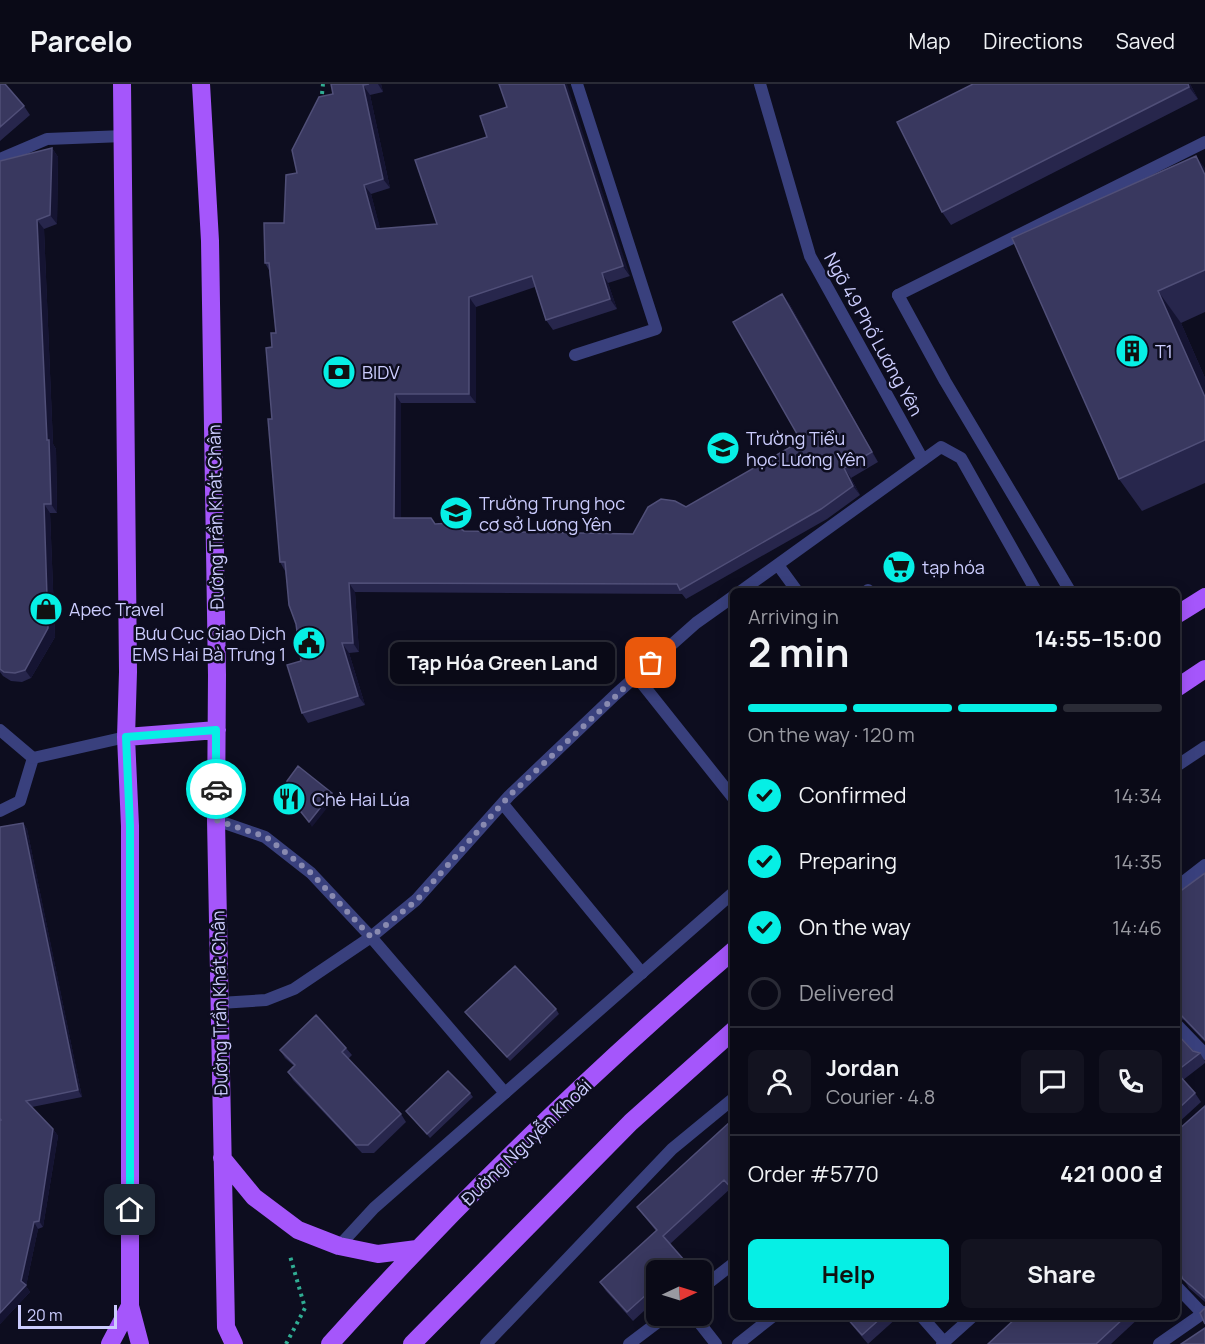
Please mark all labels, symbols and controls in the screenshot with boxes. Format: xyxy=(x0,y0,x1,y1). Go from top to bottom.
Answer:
text: Parcelo xyxy=(30,22,132,60)
text: Map xyxy=(909,27,950,55)
text: Directions xyxy=(983,27,1083,55)
text: Saved xyxy=(1116,27,1175,55)
street label: Ngõ 49 Phố Lương Yên xyxy=(819,248,929,420)
building icon: T1 xyxy=(1114,333,1150,369)
place label: T1 xyxy=(1155,339,1173,363)
bank icon: BIDV xyxy=(321,354,357,390)
place label: BIDV xyxy=(362,360,400,384)
street label: Đường Trần Khát Chân xyxy=(201,424,229,610)
place label: Trường Tiểu học Lương Yên xyxy=(746,426,866,471)
school or university icon: Trường Tiểu học Lương Yên xyxy=(705,430,741,466)
place label: Trường Trung học cơ sở Lương Yên xyxy=(479,491,625,536)
school or university icon: Trường Trung học cơ sở Lương Yên xyxy=(438,495,474,531)
supermarket icon: tạp hóa xyxy=(881,549,917,585)
place label: tạp hóa xyxy=(922,555,985,579)
shop icon: Apec Travel xyxy=(28,591,64,627)
place label: Apec Travel xyxy=(69,597,164,621)
text: Arriving in xyxy=(748,603,839,630)
place label: Bưu Cục Giao Dịch EMS Hai Bà Trưng 1 xyxy=(132,621,286,666)
text: 14:55–15:00 xyxy=(1035,624,1162,654)
public building icon: Bưu Cục Giao Dịch EMS Hai Bà Trưng 1 xyxy=(291,625,327,661)
text: 2 min xyxy=(748,625,849,679)
pin xyxy=(625,637,676,688)
callout: Tạp Hóa Green Land xyxy=(390,642,615,684)
icon: bag xyxy=(634,646,667,679)
text: Tạp Hóa Green Land xyxy=(407,649,598,676)
text: On the way · 120 m xyxy=(748,721,915,748)
courier xyxy=(186,759,246,819)
icon: car xyxy=(200,773,233,806)
icon: check xyxy=(748,779,781,812)
text: Confirmed xyxy=(799,780,907,810)
restaurant icon: Chè Hai Lúa xyxy=(271,781,307,817)
text: 14:34 xyxy=(1114,782,1162,809)
place label: Chè Hai Lúa xyxy=(312,787,410,811)
icon: check xyxy=(748,845,781,878)
text: Preparing xyxy=(799,846,897,876)
text: 14:35 xyxy=(1114,848,1162,875)
street label: Đường Trần Khát Chân xyxy=(205,910,233,1096)
icon: check xyxy=(748,911,781,944)
text: On the way xyxy=(799,912,911,942)
text: 14:46 xyxy=(1112,914,1162,941)
text: Delivered xyxy=(799,978,894,1008)
button: person xyxy=(748,1050,811,1113)
button: chat xyxy=(1021,1050,1084,1113)
button: phone xyxy=(1099,1050,1162,1113)
text: Jordan xyxy=(826,1053,899,1083)
street label: Đường Nguyễn Khoái xyxy=(456,1074,596,1210)
text: Courier · 4.8 xyxy=(826,1083,935,1110)
text: Order #5770 xyxy=(748,1159,879,1189)
text: 421 000 ₫ xyxy=(1060,1159,1162,1189)
pin xyxy=(104,1184,155,1235)
icon: home xyxy=(113,1193,146,1226)
button: Help xyxy=(748,1239,949,1308)
button: Share xyxy=(961,1239,1162,1308)
north arrow xyxy=(646,1260,712,1326)
map controls xyxy=(646,1260,712,1326)
scale bar xyxy=(18,1302,117,1330)
text: 20 m xyxy=(27,1304,63,1326)

